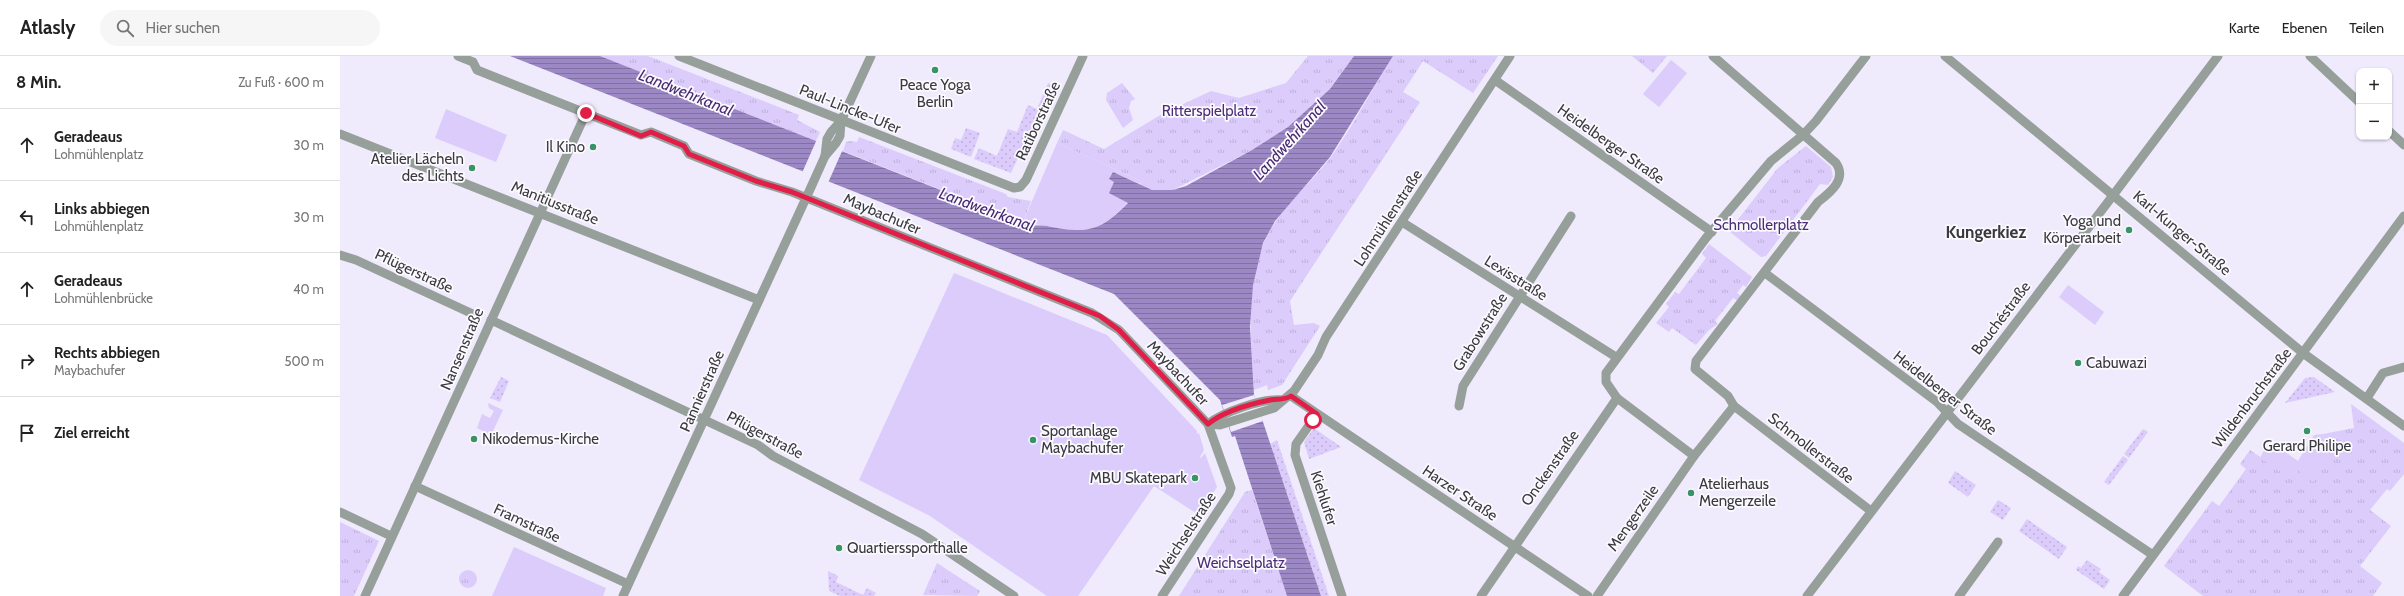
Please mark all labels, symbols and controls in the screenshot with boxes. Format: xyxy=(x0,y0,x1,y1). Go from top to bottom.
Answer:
search box xyxy=(100,10,380,46)
text: Atlasly xyxy=(20,16,76,39)
icon: search xyxy=(114,17,136,39)
text: Hier suchen xyxy=(146,19,220,37)
text: Karte xyxy=(2229,19,2260,37)
text: Ebenen xyxy=(2282,19,2327,37)
text: Teilen xyxy=(2349,19,2384,37)
water label: Landwehrkanal xyxy=(636,65,736,120)
marker: Peace Yoga Berlin xyxy=(930,65,940,75)
map controls xyxy=(2356,68,2392,140)
button: + xyxy=(2356,68,2392,104)
text: 8 Min. xyxy=(16,72,61,92)
text: Zu Fuß · 600 m xyxy=(238,74,324,90)
place label: Peace Yoga Berlin xyxy=(899,76,971,111)
street label: Ratiborstraße xyxy=(1012,78,1064,163)
street label: Paul-Lincke-Ufer xyxy=(797,80,904,138)
water label: Landwehrkanal xyxy=(1249,97,1330,184)
street label: Heidelberger Straße xyxy=(1554,100,1668,188)
park label: Ritterspielplatz xyxy=(1162,102,1256,120)
route end xyxy=(577,104,595,122)
button: − xyxy=(2356,104,2392,140)
text: Geradeaus xyxy=(54,128,122,146)
icon: ahead xyxy=(16,134,38,156)
text: 30 m xyxy=(294,137,324,153)
place label: Il Kino xyxy=(546,138,585,156)
marker: Il Kino xyxy=(588,142,598,152)
text: Lohmühlenplatz xyxy=(54,146,144,162)
place label: Atelier Lächeln des Lichts xyxy=(371,150,464,185)
marker: Atelier Lächeln des Lichts xyxy=(467,163,477,173)
street label: Lohmühlenstraße xyxy=(1350,166,1426,270)
street label: Manitiusstraße xyxy=(509,177,602,229)
water label: Landwehrkanal xyxy=(937,184,1037,236)
street label: Karl-Kunger-Straße xyxy=(2129,187,2235,279)
street label: Maybachufer xyxy=(841,190,924,238)
text: Links abbiegen xyxy=(54,200,150,218)
icon: left xyxy=(16,206,38,228)
text: 30 m xyxy=(294,209,324,225)
place label: Yoga und Körperarbeit xyxy=(2043,212,2121,247)
park label: Schmollerplatz xyxy=(1713,216,1809,234)
text: Lohmühlenplatz xyxy=(54,218,144,234)
district label: Kungerkiez xyxy=(1946,222,2026,242)
marker: Yoga und Körperarbeit xyxy=(2124,225,2134,235)
street label: Pflügerstraße xyxy=(372,245,456,297)
street label: Lexisstraße xyxy=(1481,252,1551,305)
text: Geradeaus xyxy=(54,272,122,290)
icon: ahead xyxy=(16,278,38,300)
street label: Bouchéstraße xyxy=(1968,278,2035,358)
text: 40 m xyxy=(293,281,324,297)
street label: Grabowstraße xyxy=(1449,289,1511,374)
text: Lohmühlenbrücke xyxy=(54,290,153,306)
street label: Nansenstraße xyxy=(437,305,488,393)
street label: Maybachufer xyxy=(1143,337,1213,409)
text: Rechts abbiegen xyxy=(54,344,160,362)
street label: Wildenbruchstraße xyxy=(2209,344,2296,451)
street label: Pannierstraße xyxy=(676,347,728,435)
street label: Heidelberger Straße xyxy=(1890,347,2001,439)
icon: right xyxy=(16,350,38,372)
text: 500 m xyxy=(284,353,324,369)
place label: Cabuwazi xyxy=(2086,354,2147,372)
marker: Cabuwazi xyxy=(2073,358,2083,368)
text: Maybachufer xyxy=(54,362,125,378)
street label: Pflügerstraße xyxy=(724,407,807,463)
street label: Schmollerstraße xyxy=(1765,409,1858,487)
route start xyxy=(1304,411,1322,429)
icon: arrive xyxy=(16,422,38,444)
place label: Sportanlage Maybachufer xyxy=(1041,422,1123,457)
text: Ziel erreicht xyxy=(54,424,130,442)
street label: Onckenstraße xyxy=(1517,426,1583,509)
marker: Gerard Philipe xyxy=(2302,426,2312,436)
place label: Nikodemus-Kirche xyxy=(482,430,599,448)
marker: Nikodemus-Kirche xyxy=(469,434,479,444)
marker: Sportanlage Maybachufer xyxy=(1028,435,1038,445)
place label: Gerard Philipe xyxy=(2263,437,2351,455)
street label: Harzer Straße xyxy=(1419,461,1501,525)
street label: Kiehlufer xyxy=(1307,468,1341,528)
place label: MBU Skatepark xyxy=(1090,469,1187,487)
marker: MBU Skatepark xyxy=(1190,473,1200,483)
place label: Atelierhaus Mengerzeile xyxy=(1699,475,1776,510)
street label: Mengerzeile xyxy=(1604,481,1663,555)
street label: Weichselstraße xyxy=(1152,488,1220,579)
marker: Atelierhaus Mengerzeile xyxy=(1686,488,1696,498)
street label: Framstraße xyxy=(491,500,563,546)
place label: Quartierssporthalle xyxy=(847,539,968,557)
marker: Quartierssporthalle xyxy=(834,543,844,553)
park label: Weichselplatz xyxy=(1197,554,1285,572)

